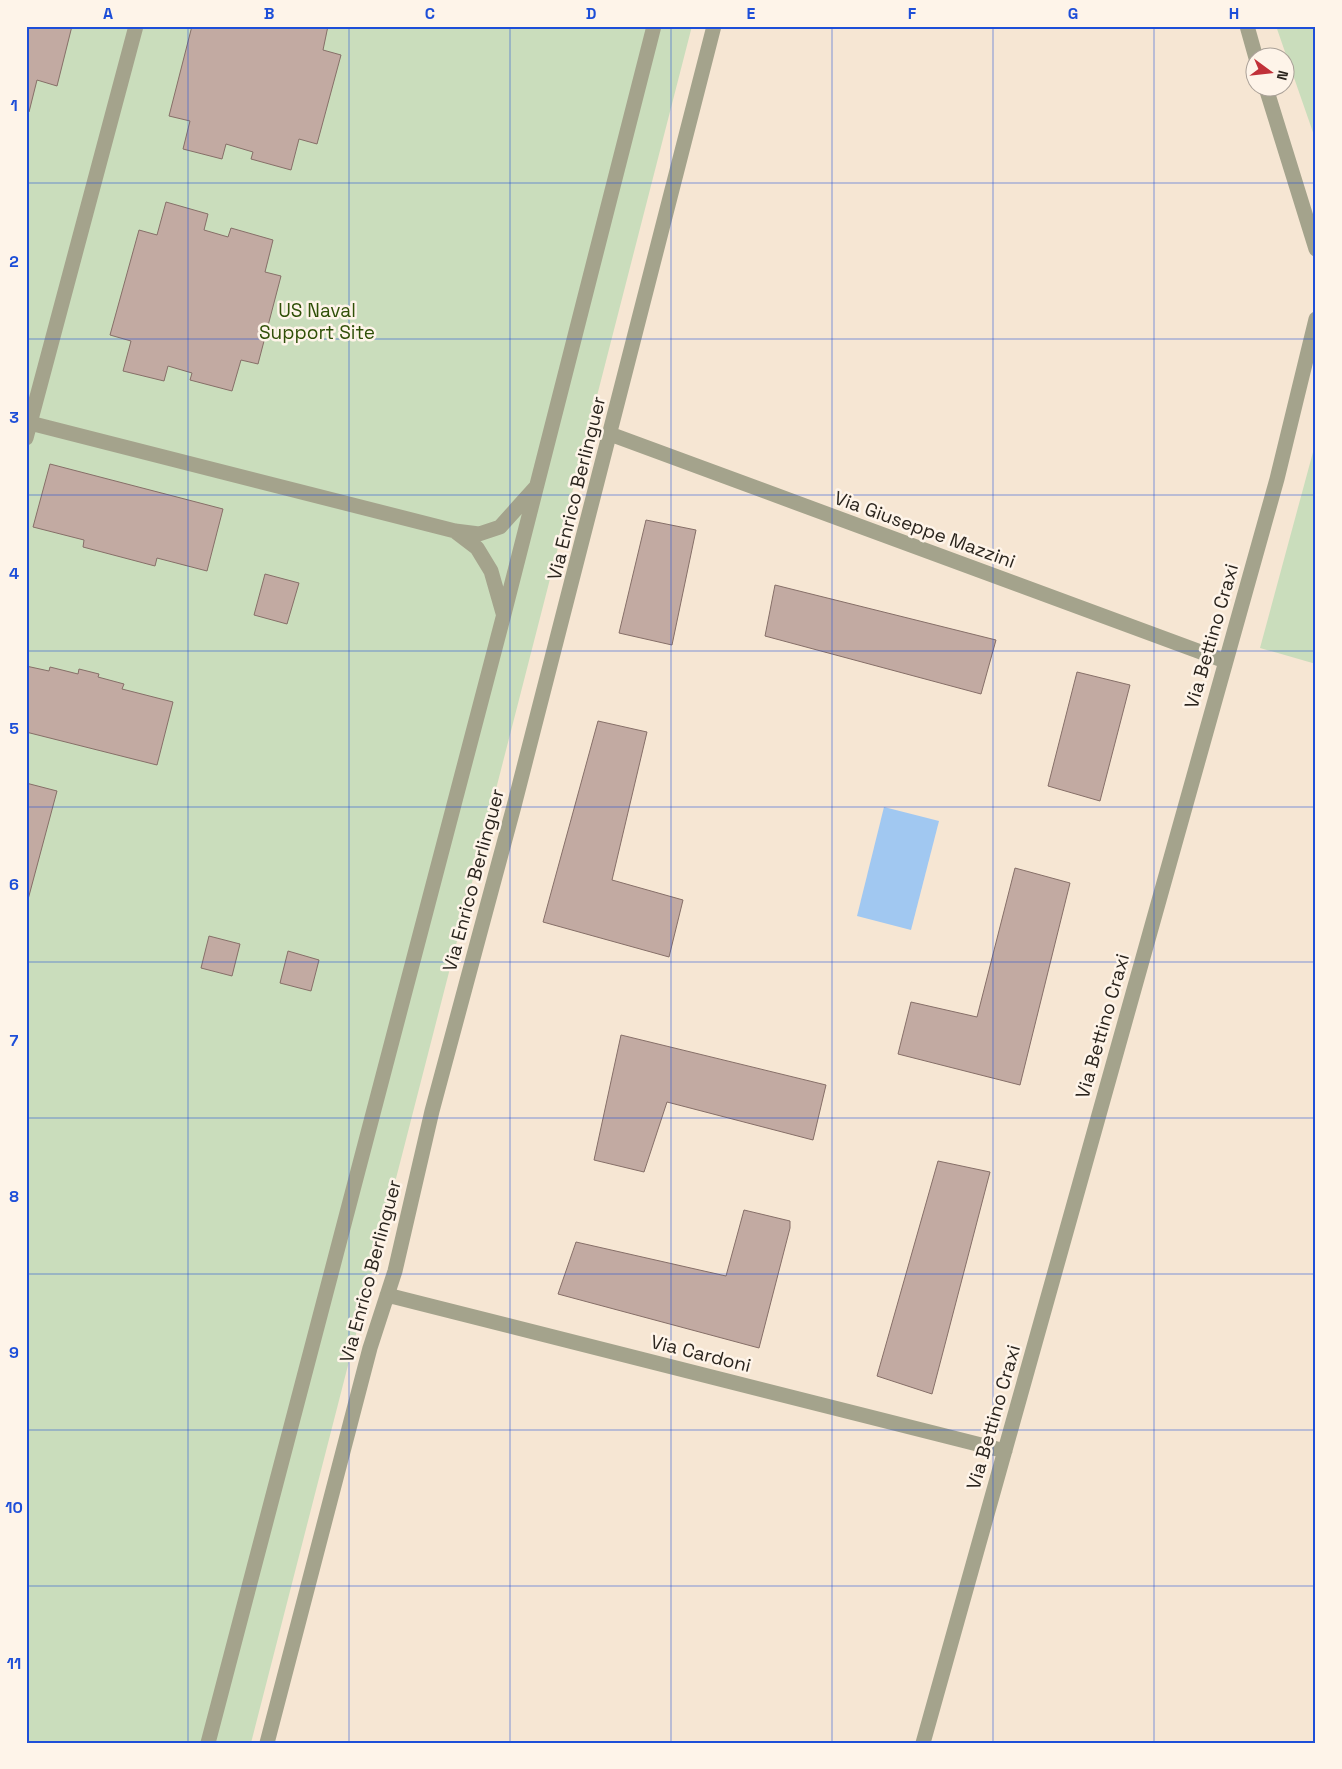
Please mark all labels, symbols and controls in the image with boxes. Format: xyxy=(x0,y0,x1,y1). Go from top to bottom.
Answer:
text: A xyxy=(103,3,113,24)
text: B xyxy=(264,3,274,24)
text: C xyxy=(425,3,435,24)
text: D xyxy=(586,3,596,24)
text: E xyxy=(747,3,756,24)
text: F xyxy=(908,3,917,24)
text: G xyxy=(1068,3,1078,24)
text: H xyxy=(1229,3,1239,24)
north arrow xyxy=(1244,48,1294,98)
text: N xyxy=(1273,68,1292,82)
text: 1 xyxy=(10,95,18,116)
text: 2 xyxy=(9,251,19,272)
park label: US Naval Support Site xyxy=(259,298,375,345)
street label: Via Enrico Berlinguer xyxy=(542,394,611,583)
text: 3 xyxy=(9,407,19,428)
street label: Via Giuseppe Mazzini xyxy=(831,485,1019,574)
street label: Via Bettino Craxi xyxy=(1179,561,1244,712)
text: 4 xyxy=(9,563,19,584)
text: 5 xyxy=(9,718,19,739)
street label: Via Enrico Berlinguer xyxy=(437,786,510,974)
text: 6 xyxy=(9,874,19,895)
street label: Via Bettino Craxi xyxy=(1070,951,1135,1102)
text: 7 xyxy=(10,1030,19,1051)
street label: Via Enrico Berlinguer xyxy=(334,1177,407,1365)
text: 8 xyxy=(9,1186,19,1207)
street label: Via Cardoni xyxy=(648,1329,754,1378)
text: 9 xyxy=(9,1342,19,1363)
street label: Via Bettino Craxi xyxy=(961,1342,1026,1493)
text: 10 xyxy=(5,1497,23,1518)
text: 11 xyxy=(7,1653,21,1674)

